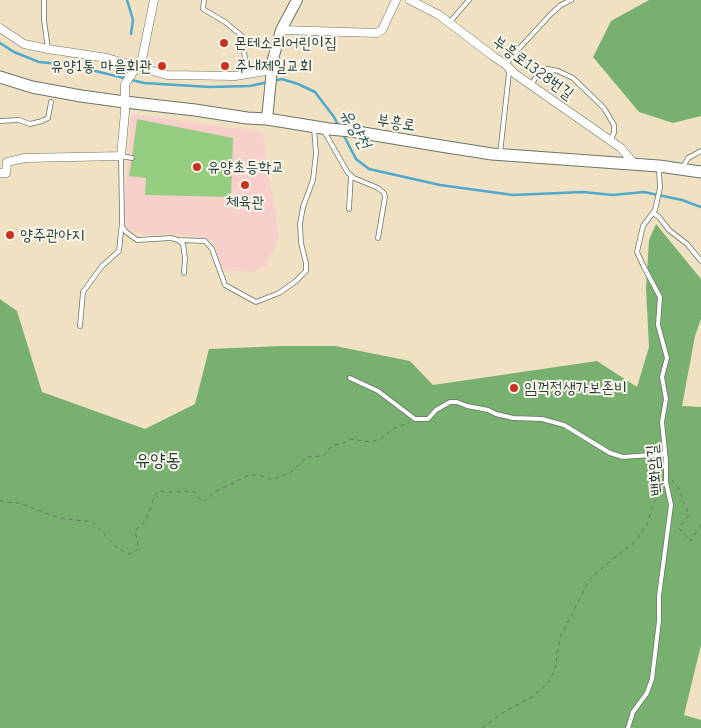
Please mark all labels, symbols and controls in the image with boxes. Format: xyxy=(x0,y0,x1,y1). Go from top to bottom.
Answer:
street label: 부흥로1328번길 xyxy=(489,32,577,104)
place label: 몬테소리어린이집 xyxy=(234,33,337,53)
marker: 몬테소리어린이집 xyxy=(218,37,230,49)
place label: 유양1통 마을회관 xyxy=(50,56,152,76)
place label: 주내제일교회 xyxy=(235,56,312,76)
marker: 유양1통 마을회관 xyxy=(156,60,168,72)
marker: 주내제일교회 xyxy=(219,60,231,72)
water label: 유양천 xyxy=(335,105,375,153)
street label: 부흥로 xyxy=(375,110,417,136)
place label: 유양초등학교 xyxy=(207,157,284,177)
marker: 유양초등학교 xyxy=(191,161,203,173)
marker: 체육관 xyxy=(239,179,251,191)
place label: 체육관 xyxy=(226,192,264,212)
place label: 양주관아지 xyxy=(20,225,84,245)
marker: 양주관아지 xyxy=(4,229,16,241)
place label: 임꺽정생가보존비 xyxy=(524,378,627,398)
marker: 임꺽정생가보존비 xyxy=(508,382,520,394)
street label: 백화암길 xyxy=(643,443,667,497)
district label: 유양동 xyxy=(135,450,181,472)

